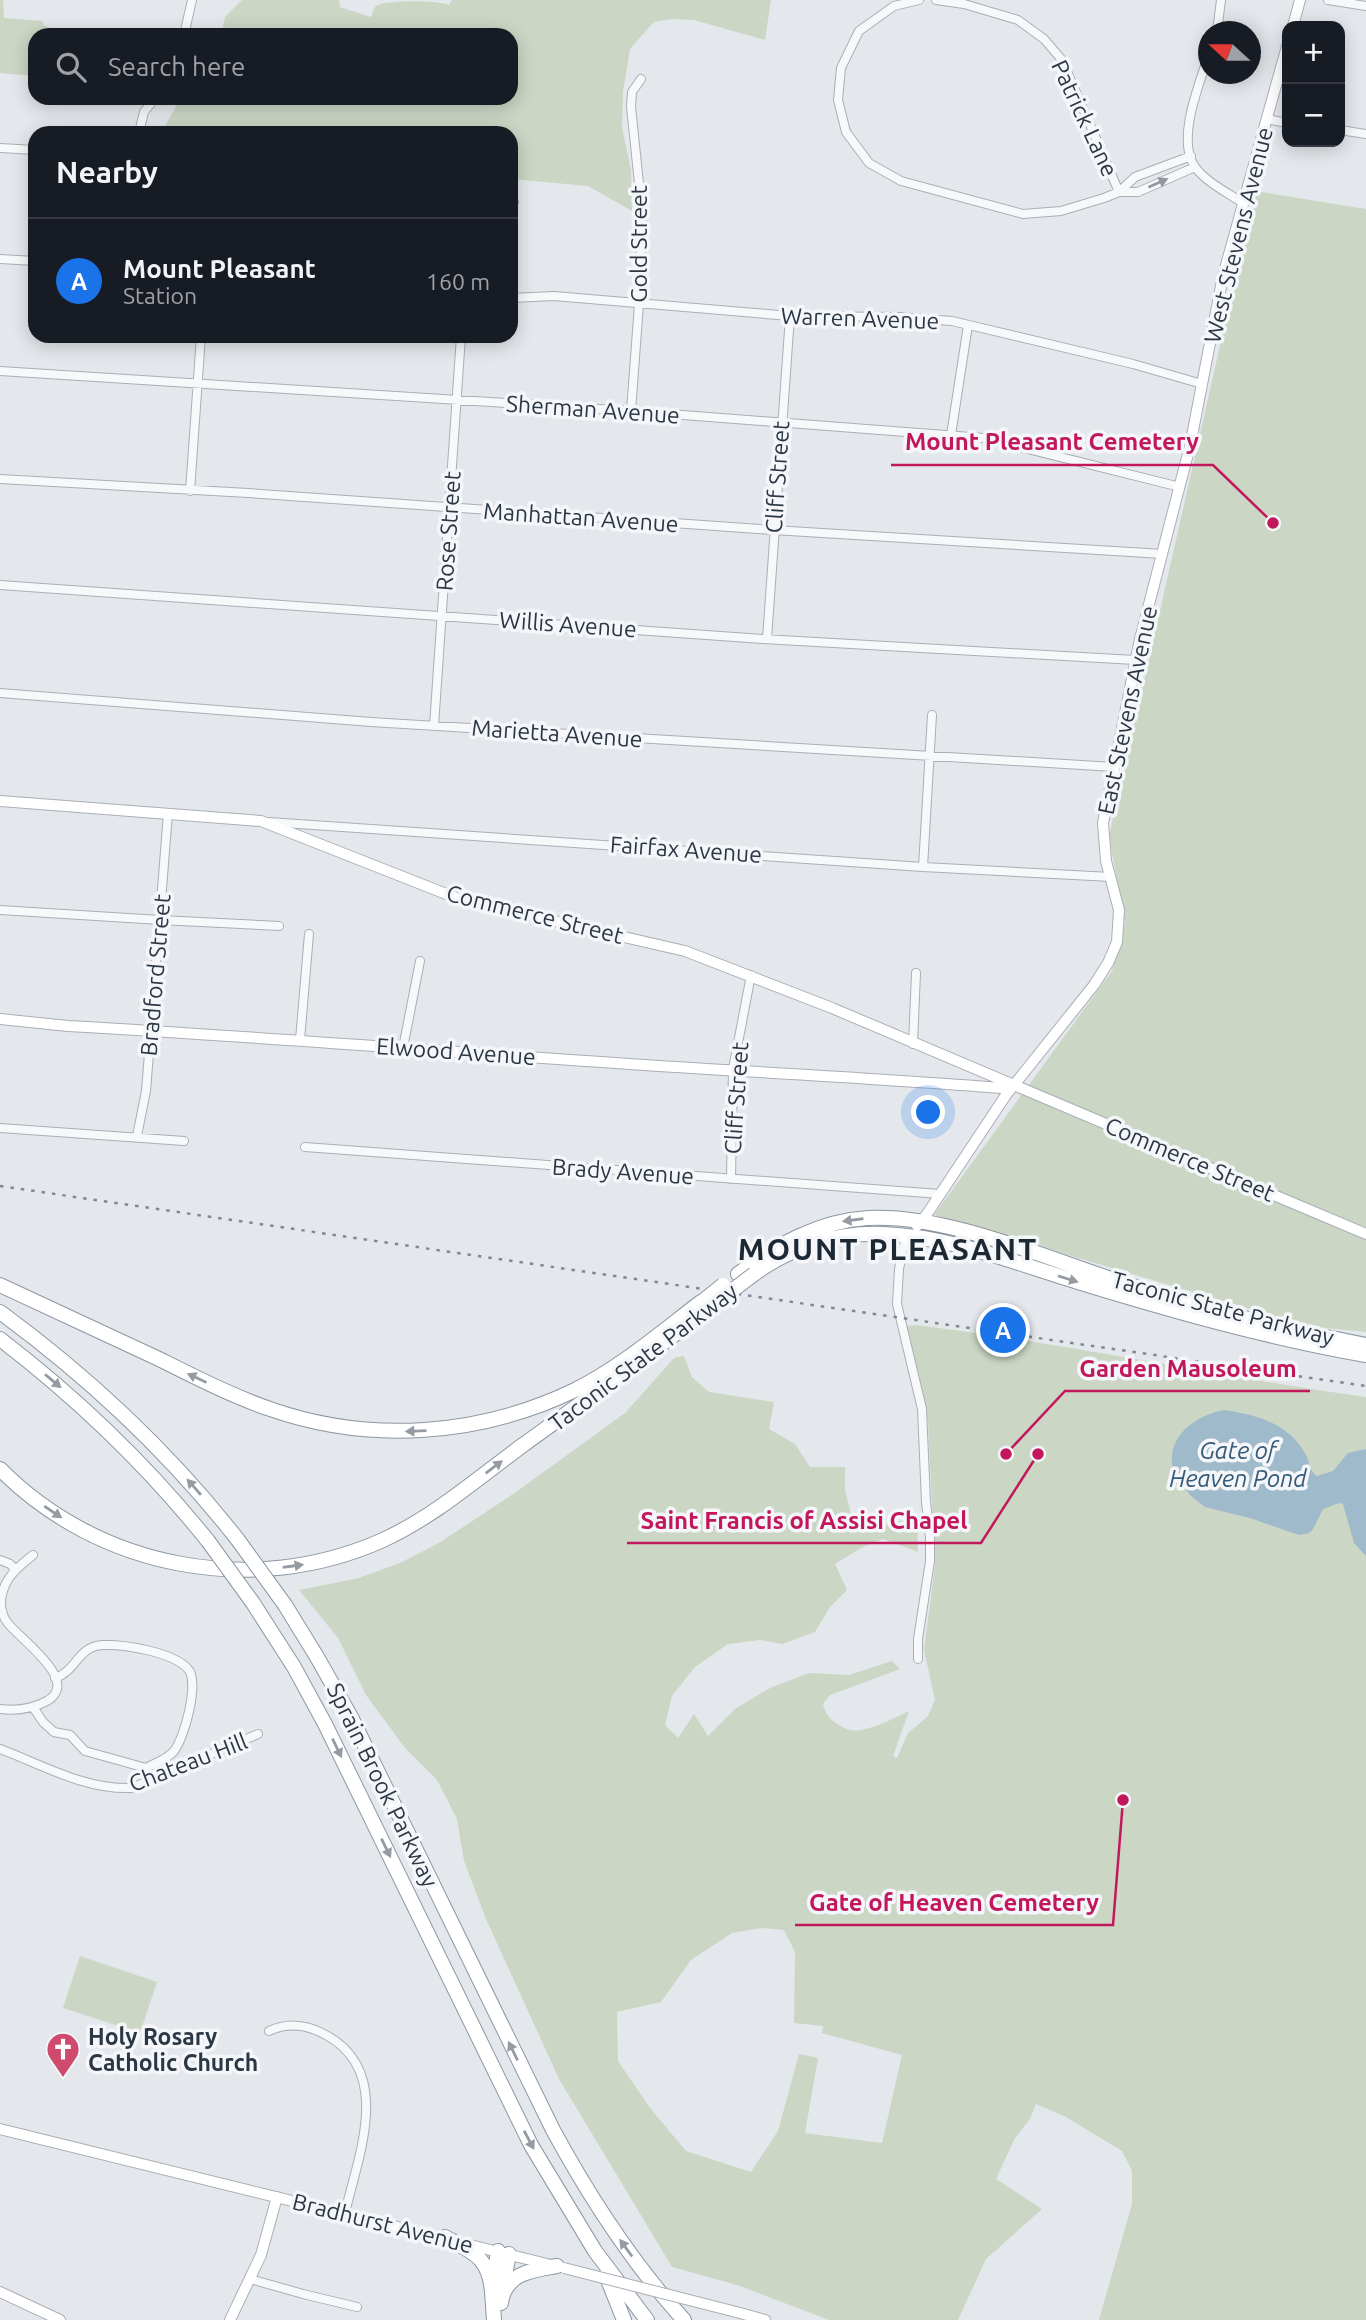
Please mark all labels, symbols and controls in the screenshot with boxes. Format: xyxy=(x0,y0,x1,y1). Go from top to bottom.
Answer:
north arrow xyxy=(1198,21,1261,84)
map controls xyxy=(1282,21,1345,147)
button: + xyxy=(1282,21,1345,84)
search box xyxy=(28,28,518,105)
icon: search xyxy=(52,48,90,86)
text: Search here xyxy=(108,52,245,81)
street label: Patrick Lane xyxy=(1047,56,1123,180)
button: − xyxy=(1282,84,1345,147)
street label: West Stevens Avenue xyxy=(1199,125,1277,345)
text: Nearby xyxy=(56,155,158,189)
one-way arrow xyxy=(1147,177,1168,188)
street label: Gold Street xyxy=(626,185,651,303)
text: Mount Pleasant xyxy=(123,254,316,283)
text: A xyxy=(71,269,87,294)
text: 160 m xyxy=(426,269,490,294)
text: Station xyxy=(123,283,197,308)
street label: Warren Avenue xyxy=(780,303,940,333)
street label: Sherman Avenue xyxy=(505,390,681,428)
street label: Cliff Street xyxy=(761,420,793,534)
callout: Mount Pleasant Cemetery xyxy=(891,420,1213,465)
text: Mount Pleasant Cemetery xyxy=(905,428,1199,455)
street label: Rose Street xyxy=(431,470,465,592)
street label: Manhattan Avenue xyxy=(483,498,679,536)
street label: East Stevens Avenue xyxy=(1093,603,1161,817)
street label: Willis Avenue xyxy=(498,607,638,641)
street label: Marietta Avenue xyxy=(471,715,643,751)
street label: Fairfax Avenue xyxy=(609,831,763,867)
street label: Commerce Street xyxy=(444,880,626,948)
street label: Bradford Street xyxy=(135,893,175,1057)
street label: Elwood Avenue xyxy=(375,1033,537,1069)
street label: Cliff Street xyxy=(720,1041,752,1155)
your location xyxy=(911,1095,945,1129)
street label: Commerce Street xyxy=(1102,1112,1278,1206)
street label: Brady Avenue xyxy=(551,1154,695,1188)
one-way arrow xyxy=(842,1215,864,1226)
district label: MOUNT PLEASANT xyxy=(738,1232,1038,1266)
street label: Taconic State Parkway xyxy=(1109,1266,1337,1350)
one-way arrow xyxy=(1058,1275,1079,1285)
street label: Taconic State Parkway xyxy=(544,1278,742,1436)
pin: A xyxy=(980,1304,1026,1356)
callout: Garden Mausoleum xyxy=(1065,1346,1310,1391)
text: Garden Mausoleum xyxy=(1079,1355,1297,1382)
one-way arrow xyxy=(187,1372,207,1383)
one-way arrow xyxy=(45,1373,62,1388)
one-way arrow xyxy=(405,1425,427,1436)
water label: Gate of Heaven Pond xyxy=(1169,1437,1307,1492)
one-way arrow xyxy=(485,1460,503,1474)
one-way arrow xyxy=(187,1479,202,1496)
callout: Saint Francis of Assisi Chapel xyxy=(627,1498,981,1543)
one-way arrow xyxy=(43,1505,62,1518)
text: Saint Francis of Assisi Chapel xyxy=(641,1507,967,1534)
one-way arrow xyxy=(282,1560,304,1571)
street label: Sprain Brook Parkway xyxy=(323,1679,443,1891)
street label: Chateau Hill xyxy=(125,1728,251,1796)
one-way arrow xyxy=(331,1738,343,1758)
one-way arrow xyxy=(380,1838,391,1858)
callout: Gate of Heaven Cemetery xyxy=(795,1880,1113,1925)
text: Gate of Heaven Cemetery xyxy=(809,1889,1099,1916)
place label: Holy Rosary Catholic Church xyxy=(88,2024,258,2075)
church icon: Holy Rosary Catholic Church xyxy=(44,2030,82,2079)
one-way arrow xyxy=(507,2041,519,2061)
one-way arrow xyxy=(523,2130,535,2150)
street label: Bradhurst Avenue xyxy=(290,2188,476,2258)
one-way arrow xyxy=(619,2239,633,2257)

